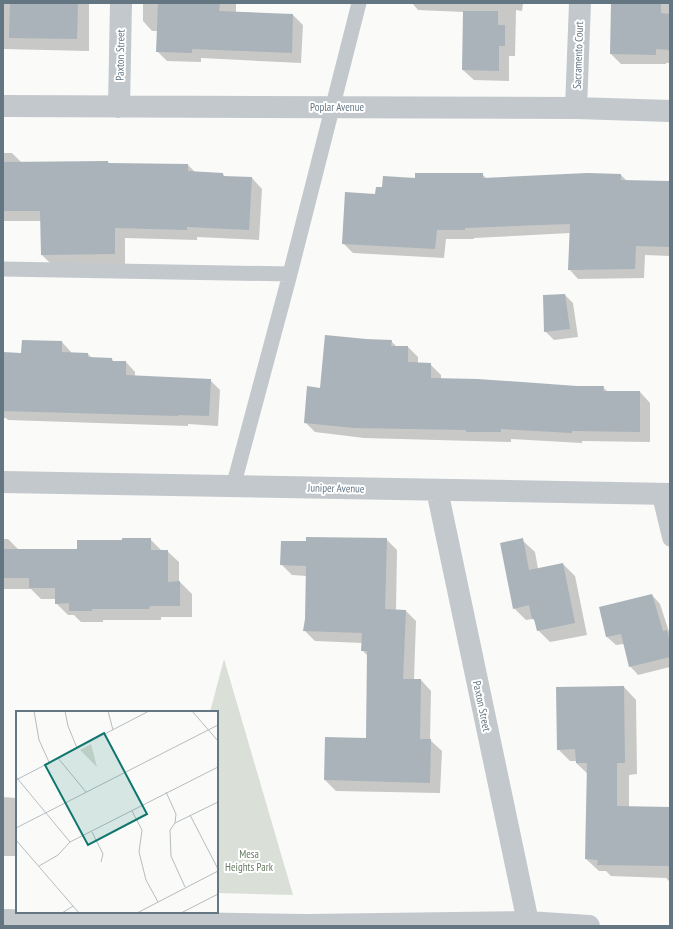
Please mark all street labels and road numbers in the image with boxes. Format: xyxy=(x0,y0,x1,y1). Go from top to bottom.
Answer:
street label: Sacramento Court xyxy=(570,21,586,89)
street label: Paxton Street xyxy=(113,29,127,81)
street label: Poplar Avenue xyxy=(310,100,364,114)
street label: Juniper Avenue xyxy=(306,480,365,496)
street label: Paxton Street xyxy=(470,679,494,733)

